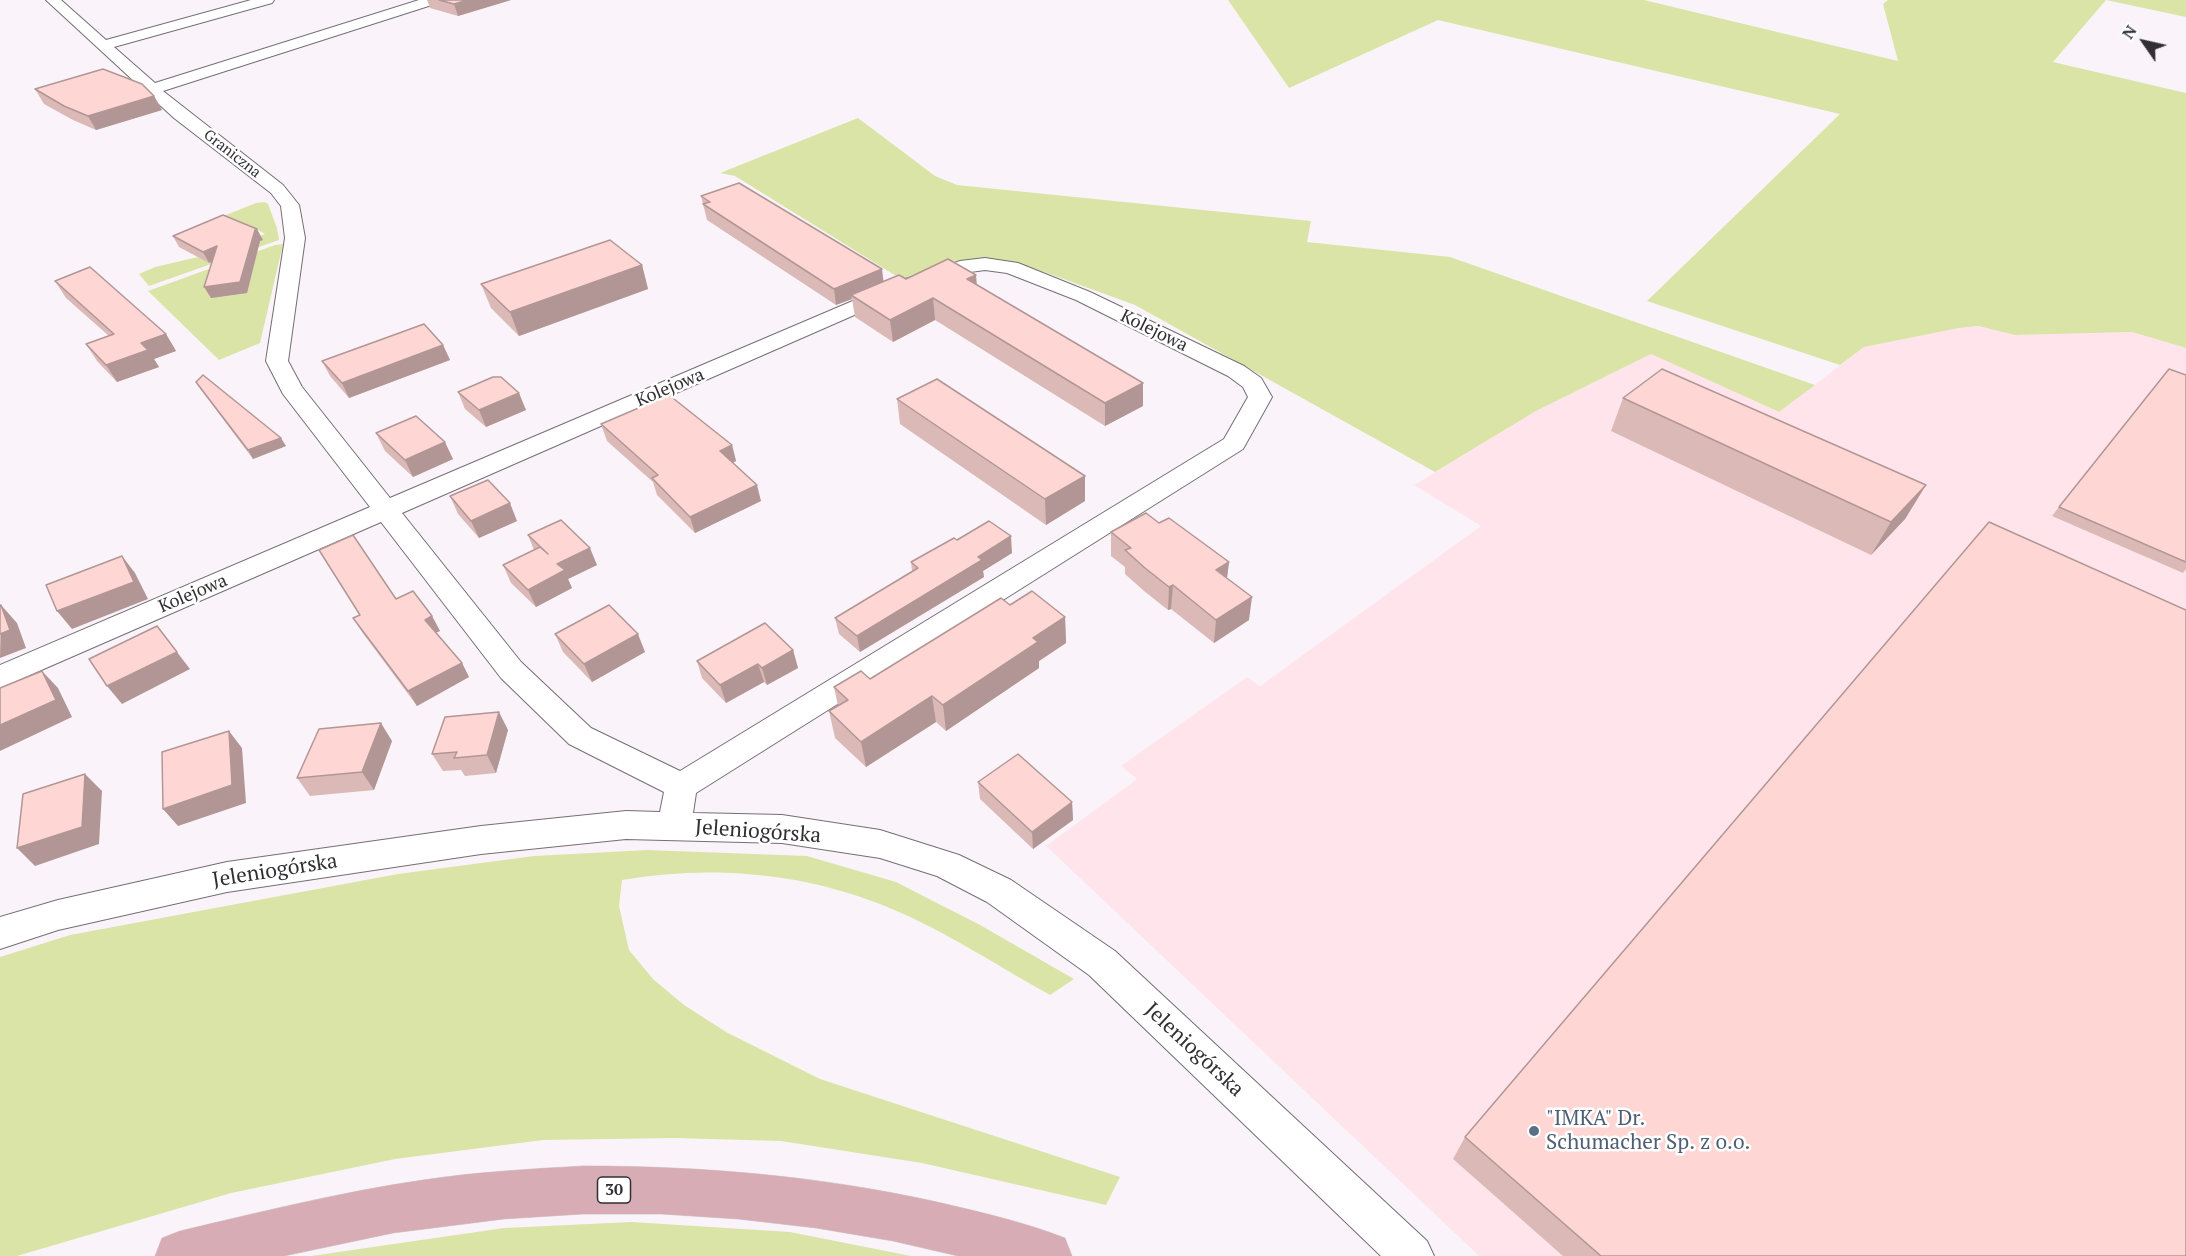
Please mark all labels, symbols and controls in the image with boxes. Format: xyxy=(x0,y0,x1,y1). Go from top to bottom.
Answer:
north arrow xyxy=(2114,12,2174,72)
text: N xyxy=(2117,21,2142,43)
street label: Graniczna xyxy=(200,126,264,182)
street label: Kolejowa xyxy=(1117,305,1191,357)
street label: Kolejowa xyxy=(633,364,707,412)
street label: Kolejowa xyxy=(156,570,230,618)
street label: Jeleniogórska xyxy=(694,815,822,849)
street label: Jeleniogórska xyxy=(211,849,339,893)
street label: Jeleniogórska xyxy=(1139,998,1249,1102)
place label: "IMKA" Dr. Schumacher Sp. z o.o. xyxy=(1546,1106,1750,1156)
marker: "IMKA" Dr. Schumacher Sp. z o.o. xyxy=(1527,1124,1541,1138)
road number: 30 xyxy=(598,1177,630,1203)

